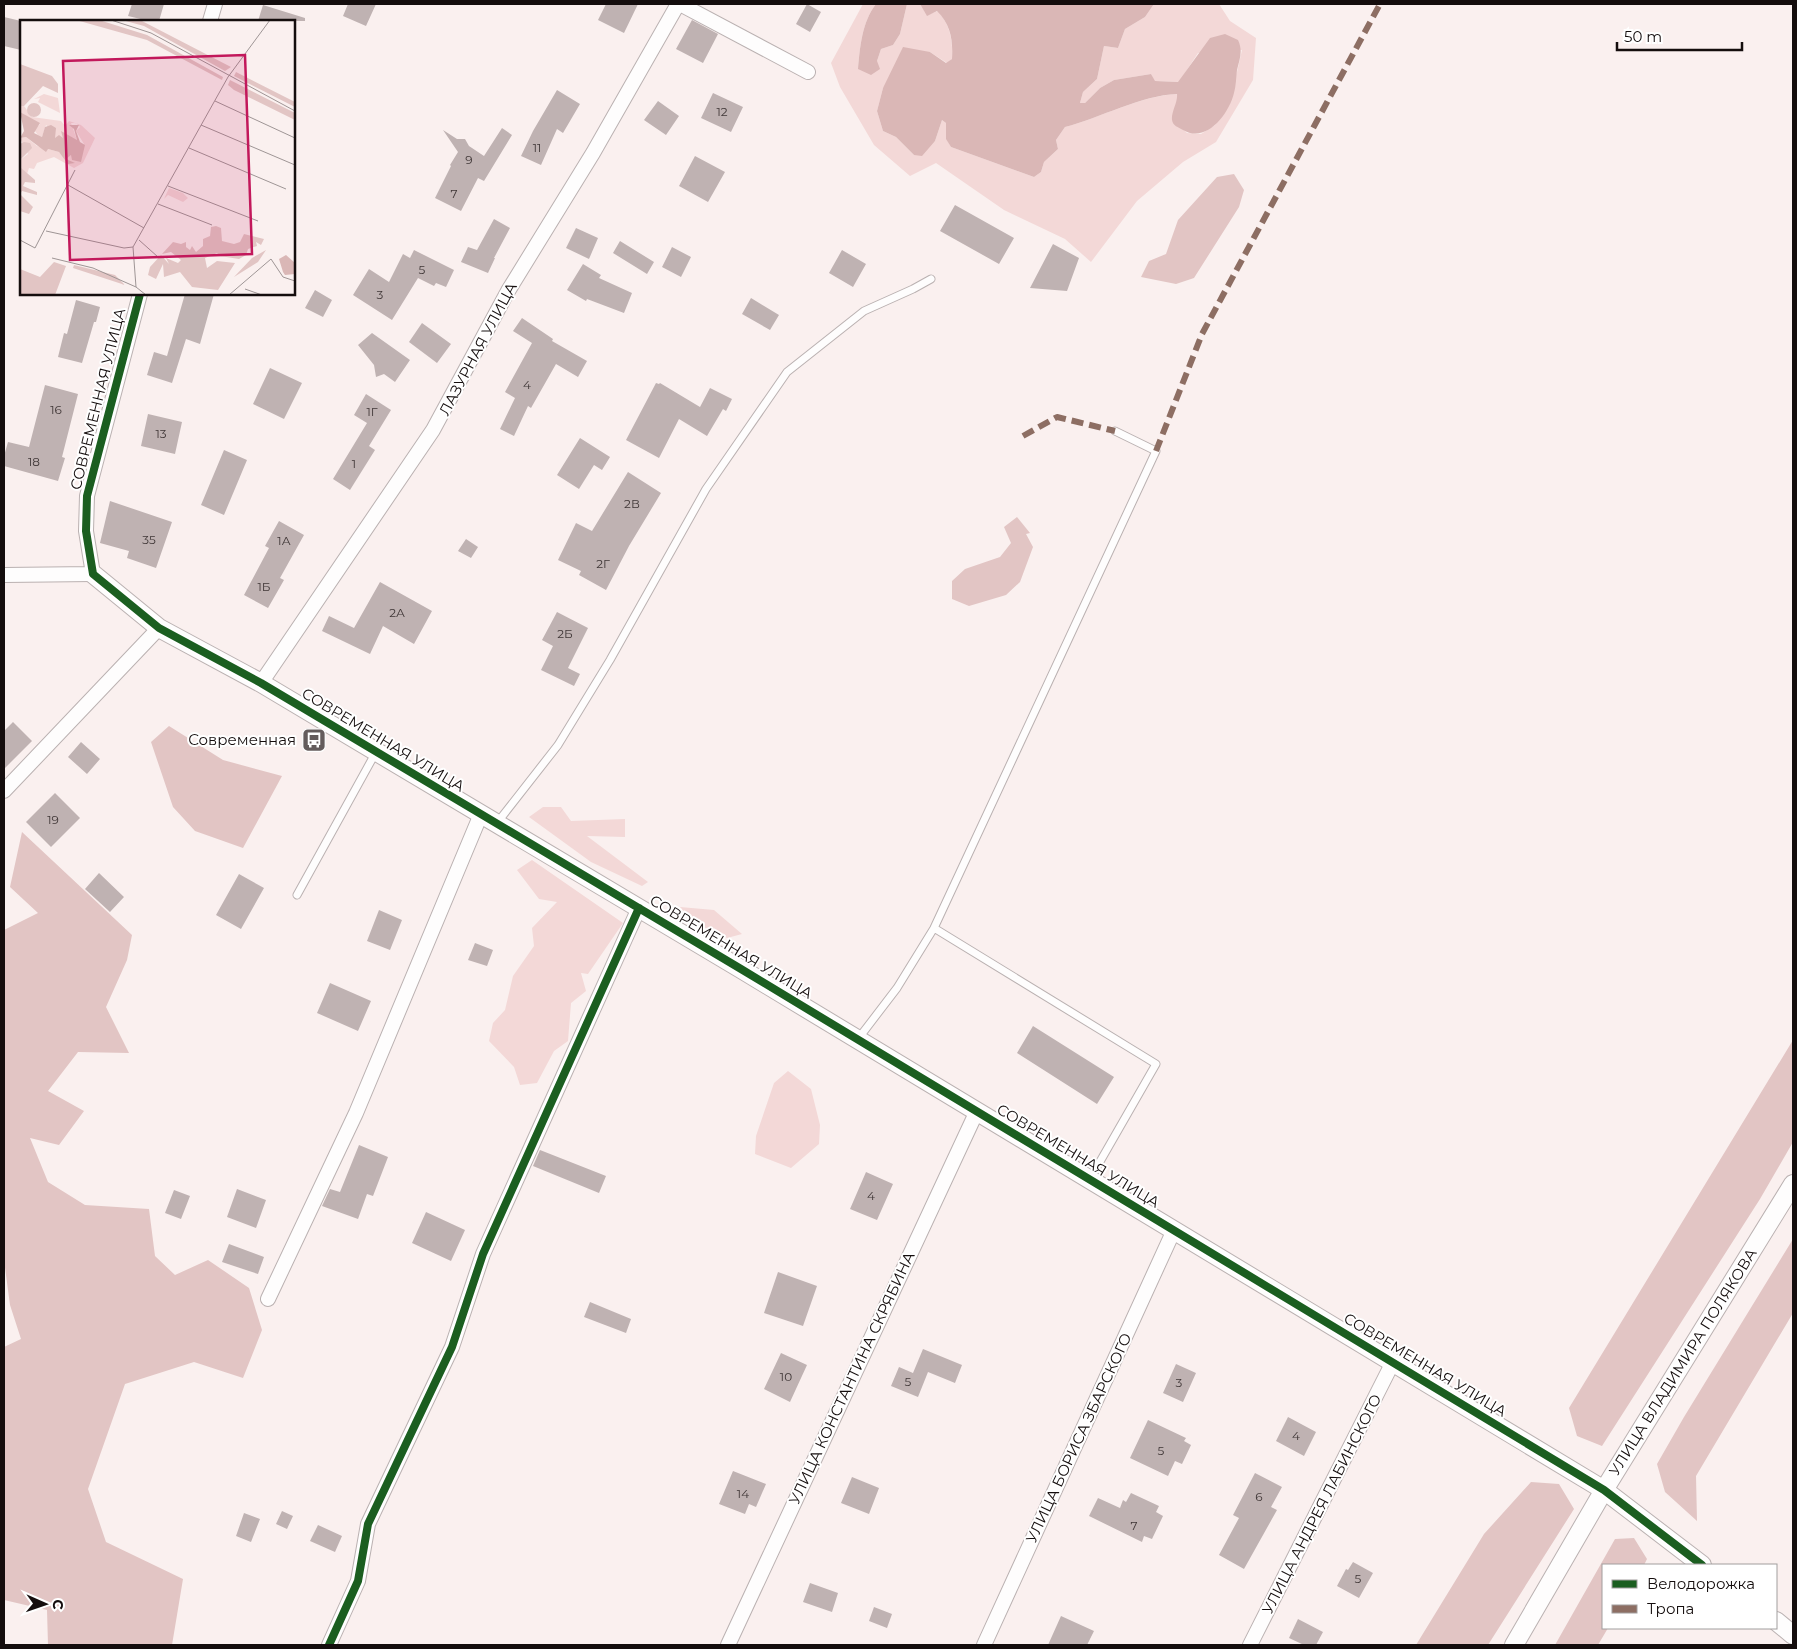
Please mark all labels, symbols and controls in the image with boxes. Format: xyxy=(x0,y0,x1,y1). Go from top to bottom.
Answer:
inset map xyxy=(20,20,295,295)
scale bar xyxy=(1617,20,1742,52)
text: 50 m xyxy=(1624,27,1662,46)
house number: 12 xyxy=(716,104,728,119)
house number: 11 xyxy=(533,140,541,155)
house number: 9 xyxy=(465,152,473,167)
house number: 7 xyxy=(450,186,458,201)
house number: 5 xyxy=(419,262,426,277)
street label: ЛАЗУРНАЯ УЛИЦА xyxy=(434,279,521,419)
house number: 3 xyxy=(377,287,384,302)
street label: СОВРЕМЕННАЯ УЛИЦА xyxy=(66,306,129,492)
house number: 4 xyxy=(523,377,531,392)
house number: 16 xyxy=(50,402,62,417)
house number: 1Г xyxy=(366,404,378,419)
house number: 13 xyxy=(155,426,167,441)
house number: 18 xyxy=(28,454,40,469)
house number: 1 xyxy=(352,456,356,471)
house number: 2В xyxy=(624,496,640,511)
house number: 35 xyxy=(142,532,156,547)
house number: 1А xyxy=(277,533,291,548)
house number: 2Г xyxy=(596,556,610,571)
house number: 1Б xyxy=(257,579,271,594)
house number: 2А xyxy=(389,605,405,620)
house number: 2Б xyxy=(557,626,573,641)
street label: СОВРЕМЕННАЯ УЛИЦА xyxy=(298,683,468,796)
bus stop icon: Современная xyxy=(301,727,327,753)
place label: Современная xyxy=(188,730,296,749)
house number: 19 xyxy=(47,812,59,827)
street label: СОВРЕМЕННАЯ УЛИЦА xyxy=(646,890,816,1003)
street label: СОВРЕМЕННАЯ УЛИЦА xyxy=(993,1099,1163,1212)
house number: 4 xyxy=(867,1188,875,1203)
street label: УЛИЦА ВЛАДИМИРА ПОЛЯКОВА xyxy=(1605,1245,1761,1479)
street label: УЛИЦА КОНСТАНТИНА СКРЯБИНА xyxy=(785,1248,919,1507)
street label: СОВРЕМЕННАЯ УЛИЦА xyxy=(1340,1308,1510,1421)
street label: УЛИЦА БОРИСА ЗБАРСКОГО xyxy=(1022,1330,1136,1546)
house number: 10 xyxy=(780,1369,792,1384)
house number: 5 xyxy=(905,1374,912,1389)
house number: 3 xyxy=(1176,1375,1183,1390)
street label: УЛИЦА АНДРЕЯ ЛАБИНСКОГО xyxy=(1258,1391,1385,1617)
house number: 4 xyxy=(1292,1428,1300,1443)
house number: 5 xyxy=(1158,1443,1165,1458)
house number: 14 xyxy=(737,1486,749,1501)
house number: 6 xyxy=(1255,1489,1263,1504)
house number: 7 xyxy=(1130,1518,1138,1533)
legend xyxy=(1602,1564,1777,1629)
house number: 5 xyxy=(1355,1571,1362,1586)
text: Велодорожка xyxy=(1647,1574,1755,1593)
north arrow xyxy=(20,1579,70,1629)
text: С xyxy=(49,1599,67,1610)
text: Тропа xyxy=(1647,1599,1694,1618)

